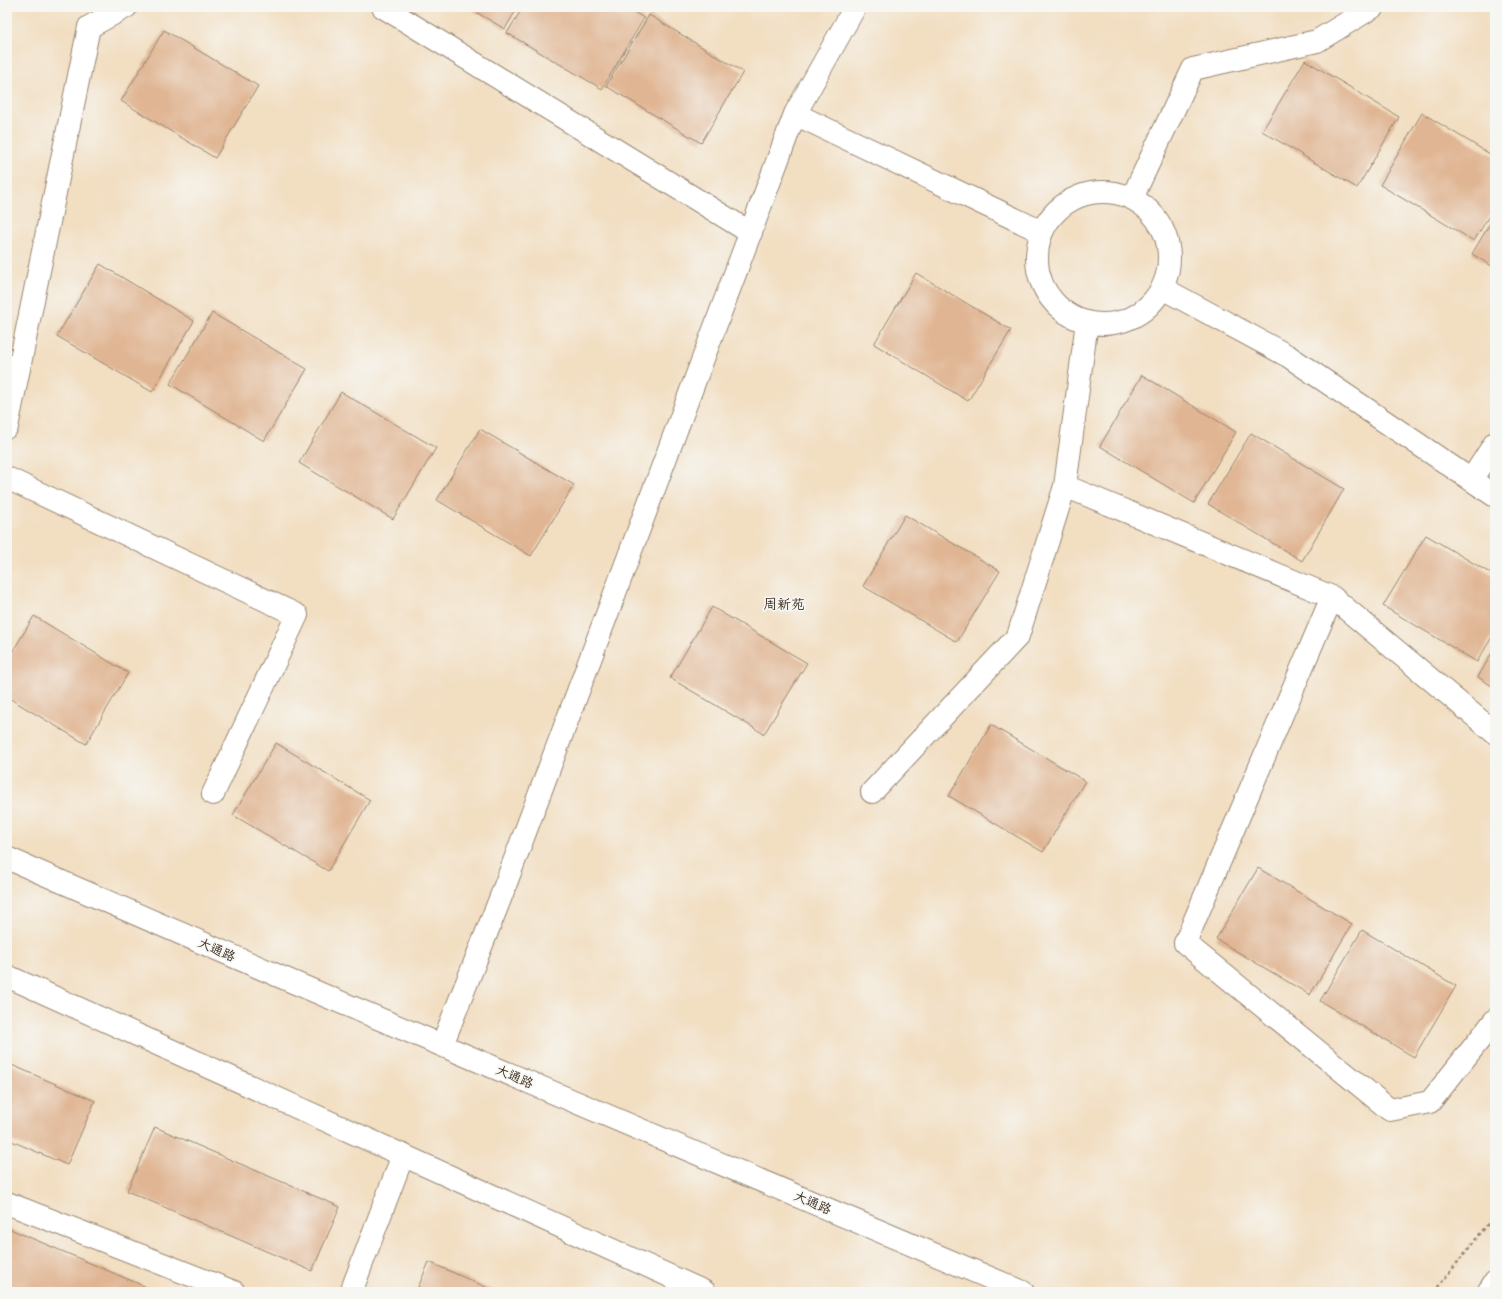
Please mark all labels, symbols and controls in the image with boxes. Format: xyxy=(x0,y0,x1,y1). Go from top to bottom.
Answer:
district label: 周新苑 xyxy=(763,594,805,613)
street label: 大通路 xyxy=(196,933,238,964)
street label: 大通路 xyxy=(494,1060,536,1091)
street label: 大通路 xyxy=(792,1186,834,1217)

